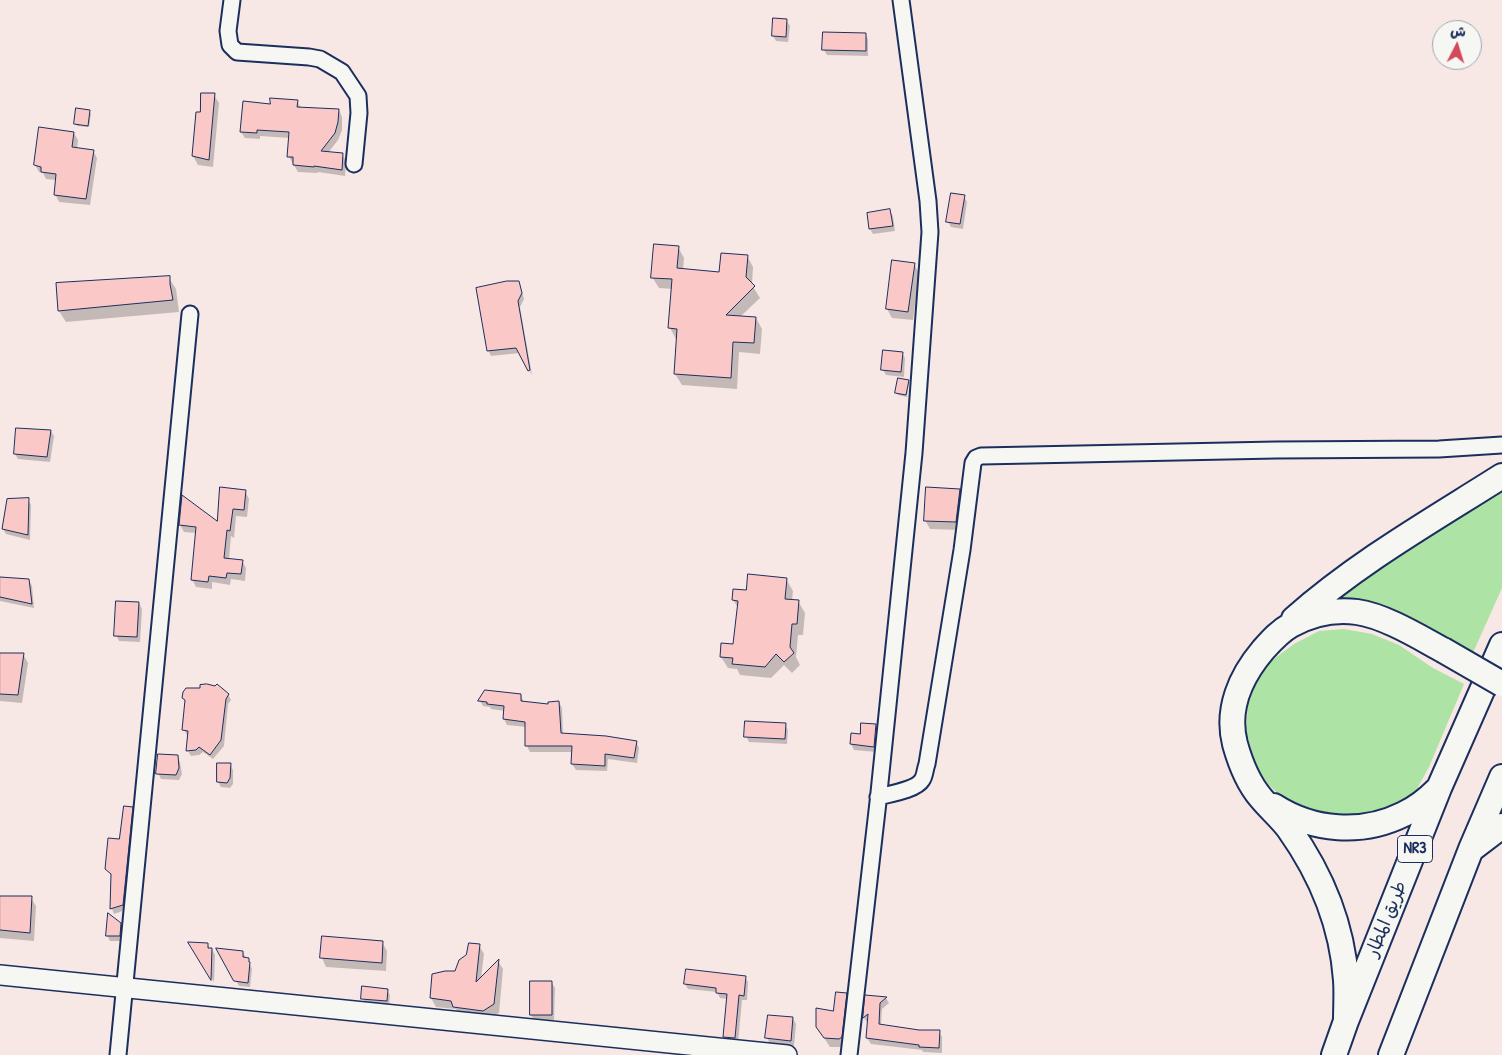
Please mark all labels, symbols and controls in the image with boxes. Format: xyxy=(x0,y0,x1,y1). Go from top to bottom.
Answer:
north arrow xyxy=(1432,20,1482,70)
text: ش xyxy=(1450,20,1467,41)
road number: NR3 xyxy=(1398,836,1432,862)
street label: طريق المطار xyxy=(1362,878,1412,960)

